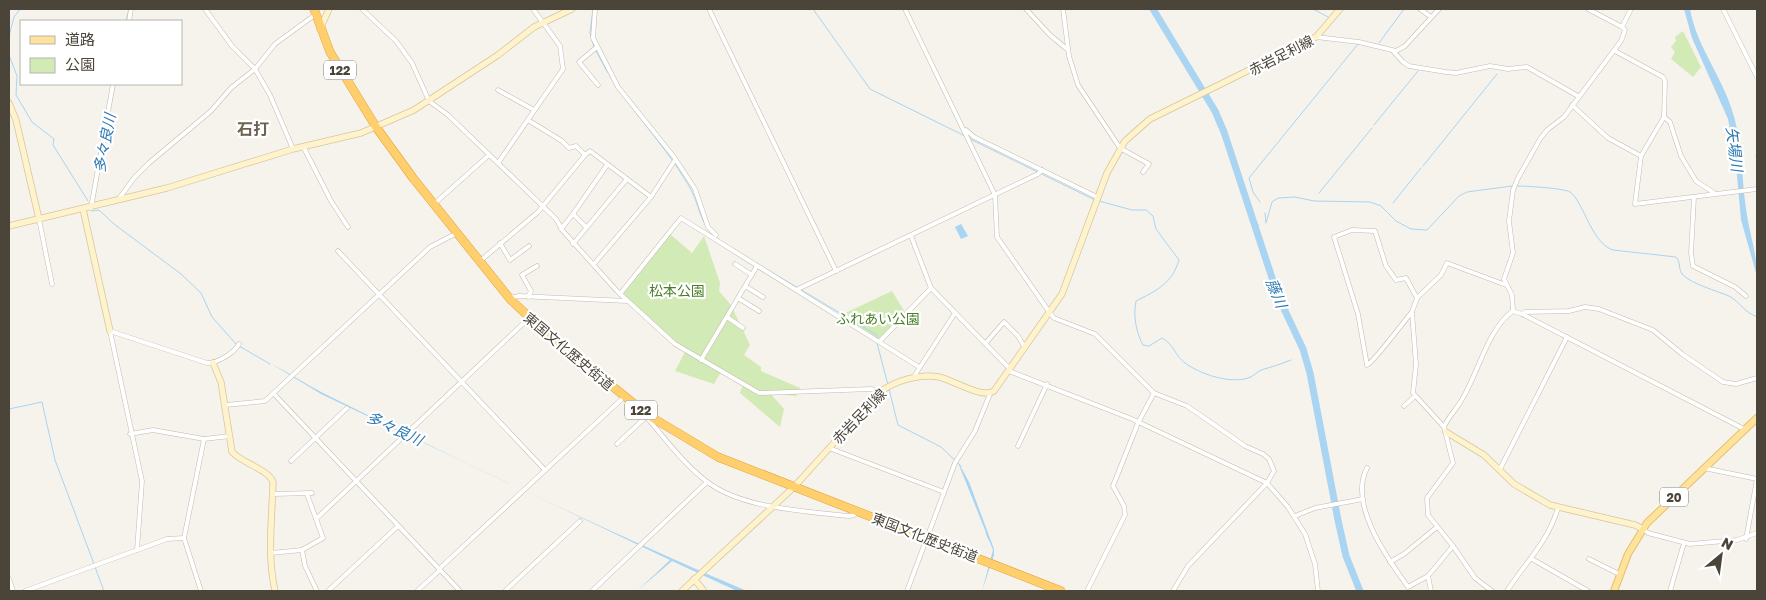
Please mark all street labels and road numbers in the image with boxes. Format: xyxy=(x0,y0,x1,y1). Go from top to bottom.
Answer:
street label: 赤岩足利線 xyxy=(1246,32,1316,78)
road number: 122 xyxy=(324,60,356,80)
street label: 東国文化歴史街道 xyxy=(521,308,617,394)
street label: 赤岩足利線 xyxy=(829,385,889,447)
road number: 122 xyxy=(625,400,657,420)
road number: 20 xyxy=(1660,488,1688,507)
street label: 東国文化歴史街道 xyxy=(870,509,980,565)

